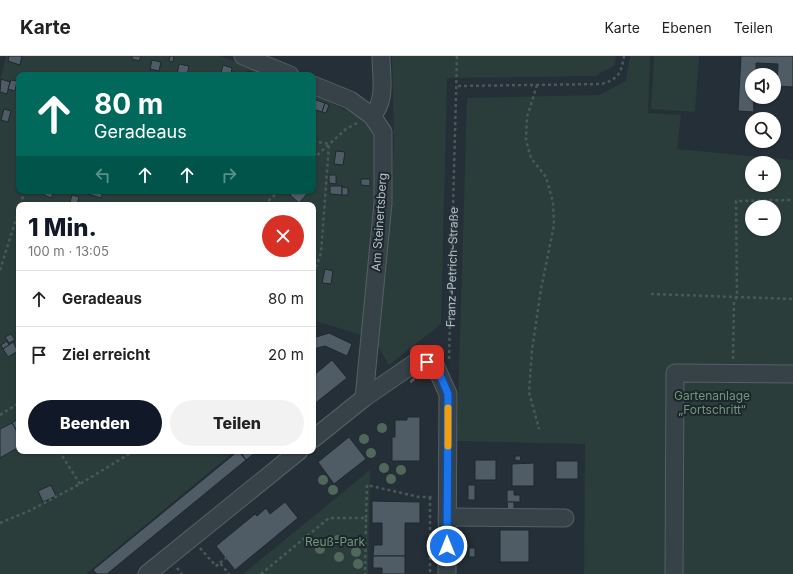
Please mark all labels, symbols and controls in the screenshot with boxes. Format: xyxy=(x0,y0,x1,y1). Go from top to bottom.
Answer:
text: Karte xyxy=(20,16,71,39)
text: Karte xyxy=(604,19,640,36)
text: Ebenen xyxy=(662,19,712,36)
text: Teilen xyxy=(734,19,773,36)
map controls xyxy=(745,68,781,236)
button: sound xyxy=(745,68,781,104)
text: 80 m xyxy=(94,87,163,121)
icon: ahead xyxy=(28,88,80,140)
button: search xyxy=(745,112,781,148)
text: Geradeaus xyxy=(94,121,187,142)
button: + xyxy=(745,156,781,192)
icon: left xyxy=(92,164,114,186)
icon: ahead xyxy=(134,164,156,186)
icon: ahead xyxy=(176,164,198,186)
icon: right xyxy=(218,164,240,186)
street label: Am Steinertsberg xyxy=(368,172,390,272)
button: − xyxy=(745,200,781,236)
street label: Franz-Petrich-Straße xyxy=(442,207,461,327)
text: 1 Min. xyxy=(28,213,97,242)
button: close xyxy=(262,215,304,257)
text: 100 m · 13:05 xyxy=(28,243,109,259)
icon: ahead xyxy=(28,288,50,310)
text: Geradeaus xyxy=(62,289,142,308)
text: 80 m xyxy=(268,289,304,308)
icon: arrive xyxy=(28,344,50,366)
text: Ziel erreicht xyxy=(62,345,150,364)
text: 20 m xyxy=(268,345,304,364)
pin xyxy=(410,345,444,379)
icon: arrive xyxy=(416,351,438,373)
park label: Gartenanlage „Fortschritt“ xyxy=(674,388,750,417)
button: Beenden xyxy=(28,400,162,446)
button: Teilen xyxy=(170,400,304,446)
position arrow xyxy=(426,525,468,567)
park label: Reuß-Park xyxy=(305,534,366,549)

